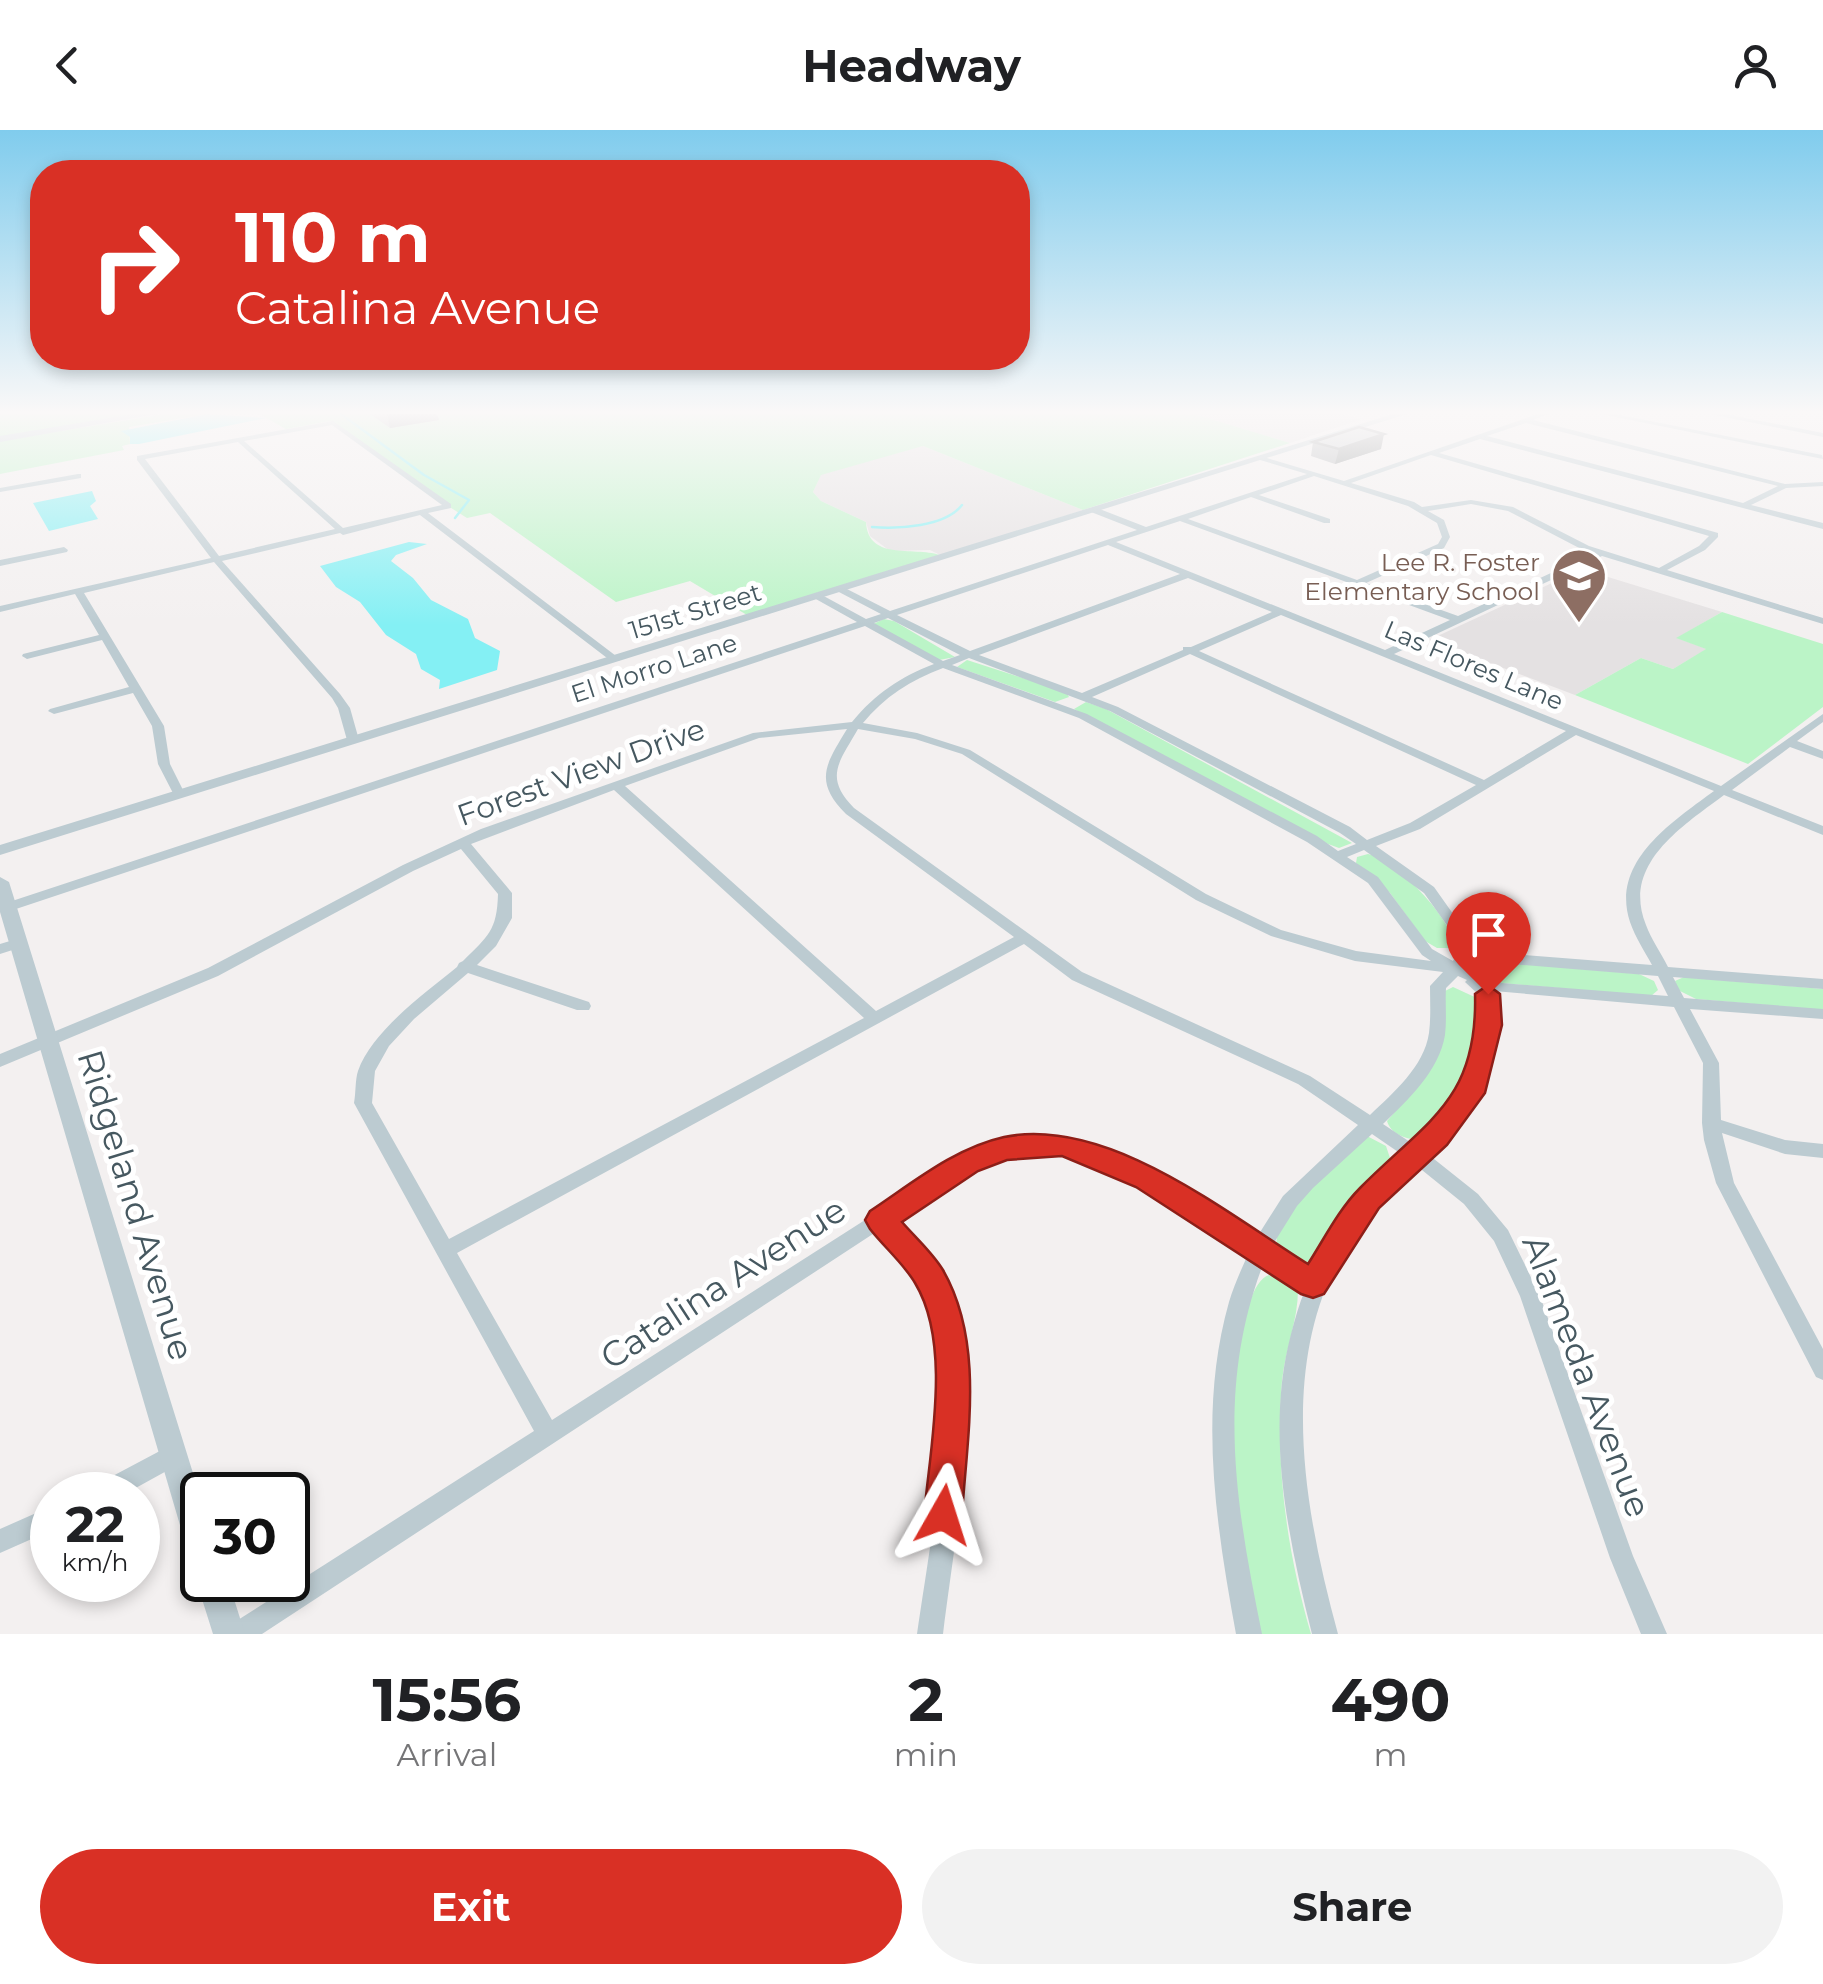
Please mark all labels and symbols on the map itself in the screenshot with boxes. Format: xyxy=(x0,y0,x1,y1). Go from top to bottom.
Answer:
school or university icon: Lee R. Foster Elementary School xyxy=(1549,546,1609,625)
place label: Lee R. Foster Elementary School xyxy=(1304,547,1540,606)
street label: 151st Street xyxy=(625,577,765,645)
street label: Las Flores Lane xyxy=(1380,614,1568,716)
street label: El Morro Lane xyxy=(567,627,741,709)
street label: Forest View Drive xyxy=(452,710,710,834)
pin xyxy=(1446,892,1531,995)
street label: Ridgeland Avenue xyxy=(68,1045,204,1365)
street label: Catalina Avenue xyxy=(592,1188,854,1378)
street label: Alameda Avenue xyxy=(1513,1229,1661,1523)
position arrow xyxy=(891,1463,995,1567)
speed limit sign: 30 xyxy=(180,1472,310,1602)

